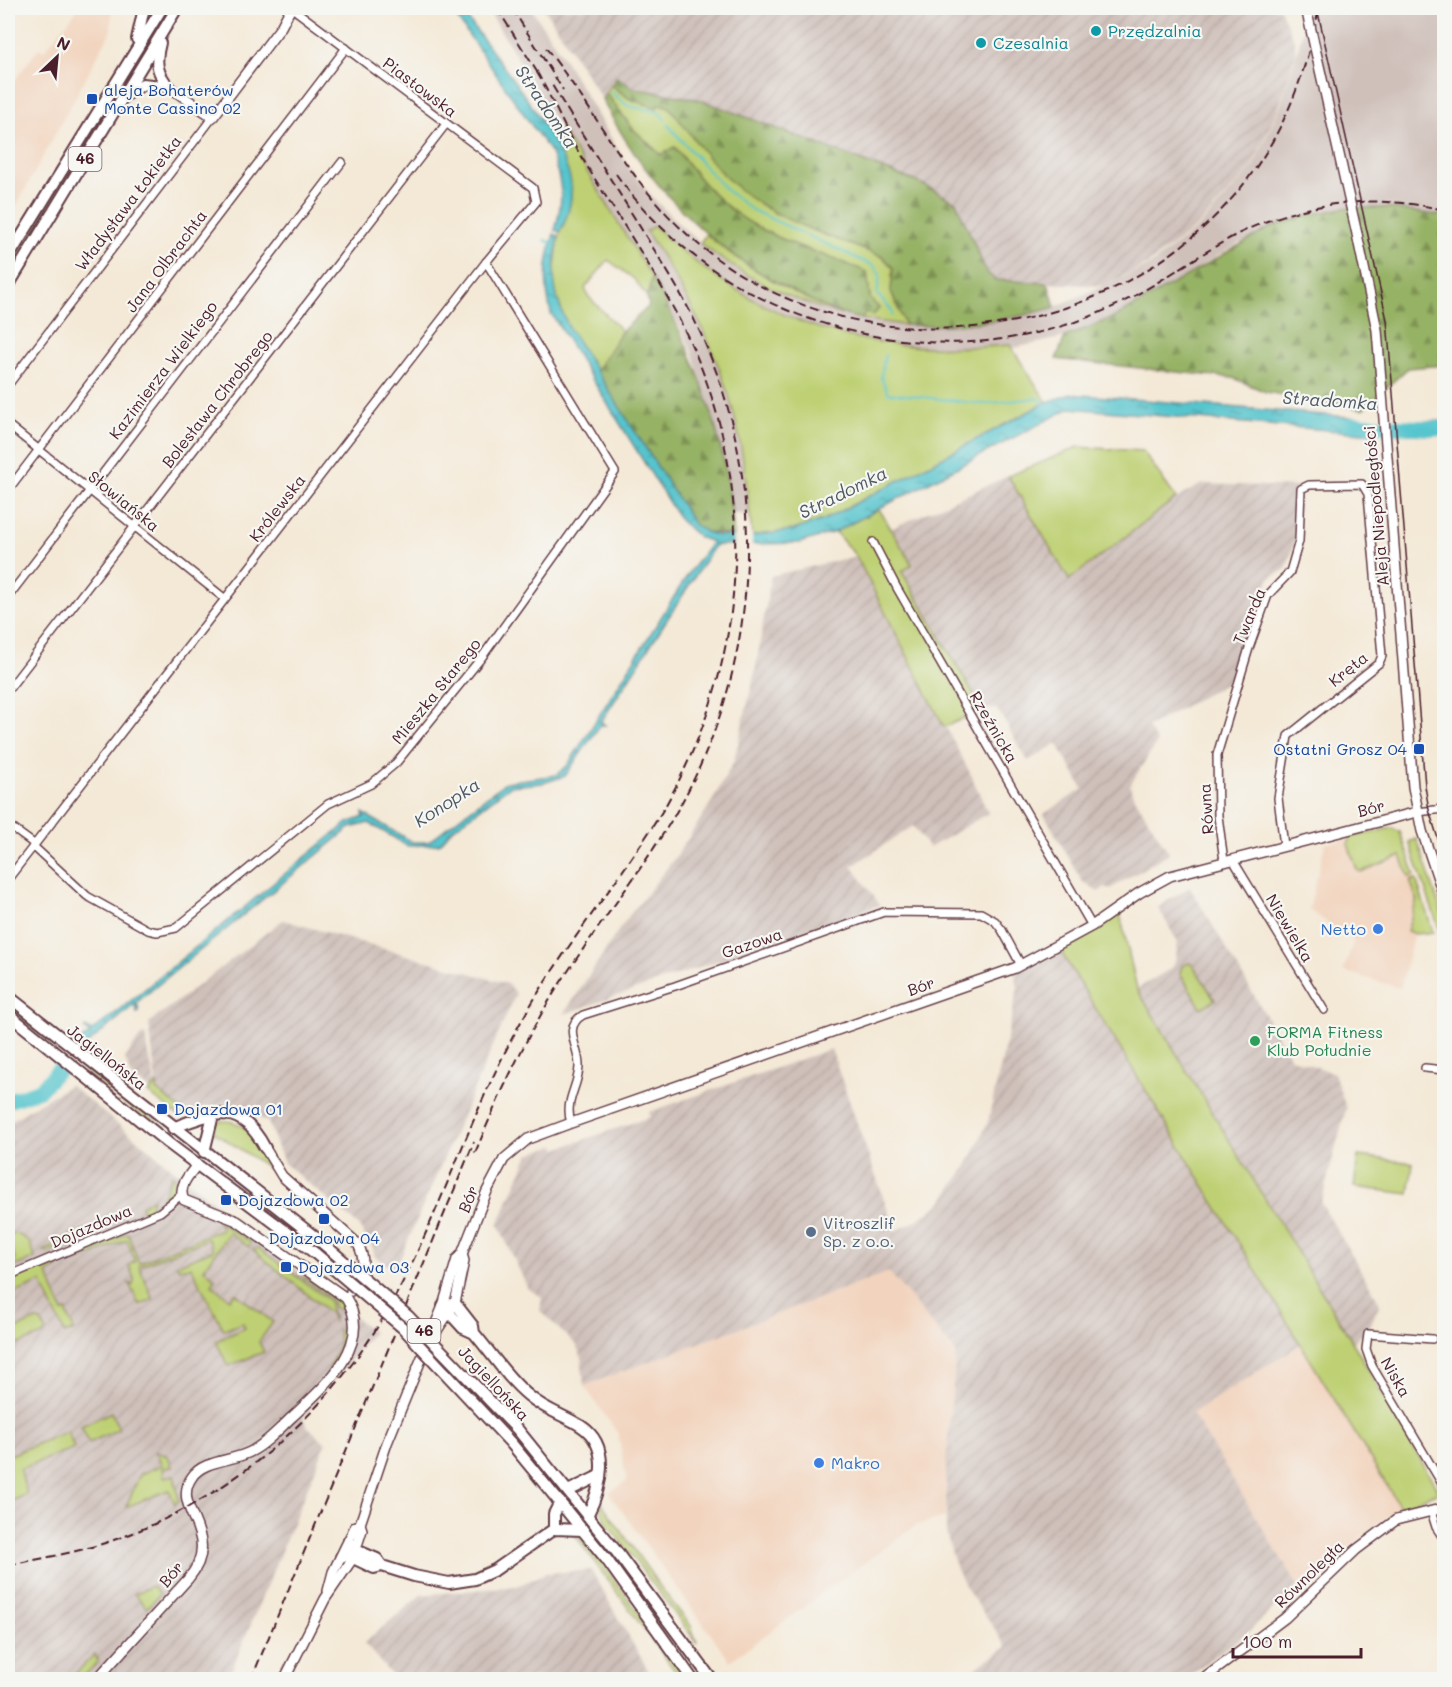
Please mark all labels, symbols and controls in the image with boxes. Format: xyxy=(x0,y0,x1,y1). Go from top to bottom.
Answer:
place label: Przędzalnia xyxy=(1108,20,1201,41)
marker: Przędzalnia xyxy=(1089,24,1103,38)
north arrow xyxy=(27,27,87,87)
text: N xyxy=(54,31,74,55)
place label: Czesalnia xyxy=(993,32,1069,53)
marker: Czesalnia xyxy=(974,36,988,50)
street label: Piastowska xyxy=(379,52,462,121)
water label: Stradomka xyxy=(510,60,583,153)
place label: aleja Bohaterów Monte Cassino 02 xyxy=(104,79,241,118)
marker: aleja Bohaterów Monte Cassino 02 xyxy=(85,92,99,106)
street label: Władysława Łokietka xyxy=(70,131,185,275)
road number: 46 xyxy=(68,147,101,171)
street label: Jana Olbrachta xyxy=(120,205,211,316)
street label: Kazimierza Wielkiego xyxy=(104,296,222,443)
street label: Bolesława Chrobrego xyxy=(156,326,277,472)
water label: Stradomka xyxy=(1282,385,1379,415)
street label: Aleja Niepodległości xyxy=(1358,425,1393,587)
water label: Stradomka xyxy=(794,460,891,524)
street label: Słowiańska xyxy=(84,465,164,536)
street label: Królewska xyxy=(244,470,309,546)
street label: Twarda xyxy=(1227,584,1270,647)
street label: Mieszka Starego xyxy=(386,633,485,748)
street label: Kręta xyxy=(1324,646,1372,691)
street label: Rzeźnicka xyxy=(965,687,1023,766)
place label: Ostatni Grosz 04 xyxy=(1273,738,1408,759)
marker: Ostatni Grosz 04 xyxy=(1412,742,1426,756)
water label: Konopka xyxy=(409,772,484,832)
street label: Równa xyxy=(1193,783,1218,835)
street label: Bór xyxy=(1355,794,1387,821)
street label: Niewielka xyxy=(1262,890,1319,966)
place label: Netto xyxy=(1321,918,1366,939)
street label: Gazowa xyxy=(719,922,785,963)
marker: Netto xyxy=(1371,922,1385,936)
street label: Bór xyxy=(904,971,937,1000)
street label: Jagiellońska xyxy=(63,1019,151,1094)
place label: FORMA Fitness Klub Południe xyxy=(1267,1021,1383,1060)
marker: FORMA Fitness Klub Południe xyxy=(1248,1034,1262,1048)
place label: Dojazdowa 01 xyxy=(174,1098,283,1119)
marker: Dojazdowa 01 xyxy=(155,1102,169,1116)
street label: Bór xyxy=(453,1182,482,1215)
place label: Dojazdowa 02 xyxy=(238,1189,349,1210)
marker: Dojazdowa 02 xyxy=(219,1193,233,1207)
street label: Dojazdowa xyxy=(47,1199,135,1252)
marker: Dojazdowa 04 xyxy=(317,1212,331,1226)
place label: Vitroszlif Sp. z o.o. xyxy=(823,1212,895,1251)
marker: Vitroszlif Sp. z o.o. xyxy=(804,1225,818,1239)
place label: Dojazdowa 04 xyxy=(268,1227,380,1248)
place label: Dojazdowa 03 xyxy=(298,1256,409,1277)
marker: Dojazdowa 03 xyxy=(279,1260,293,1274)
road number: 46 xyxy=(408,1319,440,1343)
street label: Jagiellońska xyxy=(454,1341,535,1425)
street label: Niska xyxy=(1377,1353,1416,1401)
place label: Makro xyxy=(831,1452,880,1473)
marker: Makro xyxy=(812,1456,826,1470)
street label: Równoległa xyxy=(1269,1535,1348,1612)
street label: Bór xyxy=(154,1556,187,1591)
scale bar xyxy=(1233,1621,1360,1659)
text: 100 m xyxy=(1242,1629,1292,1653)

